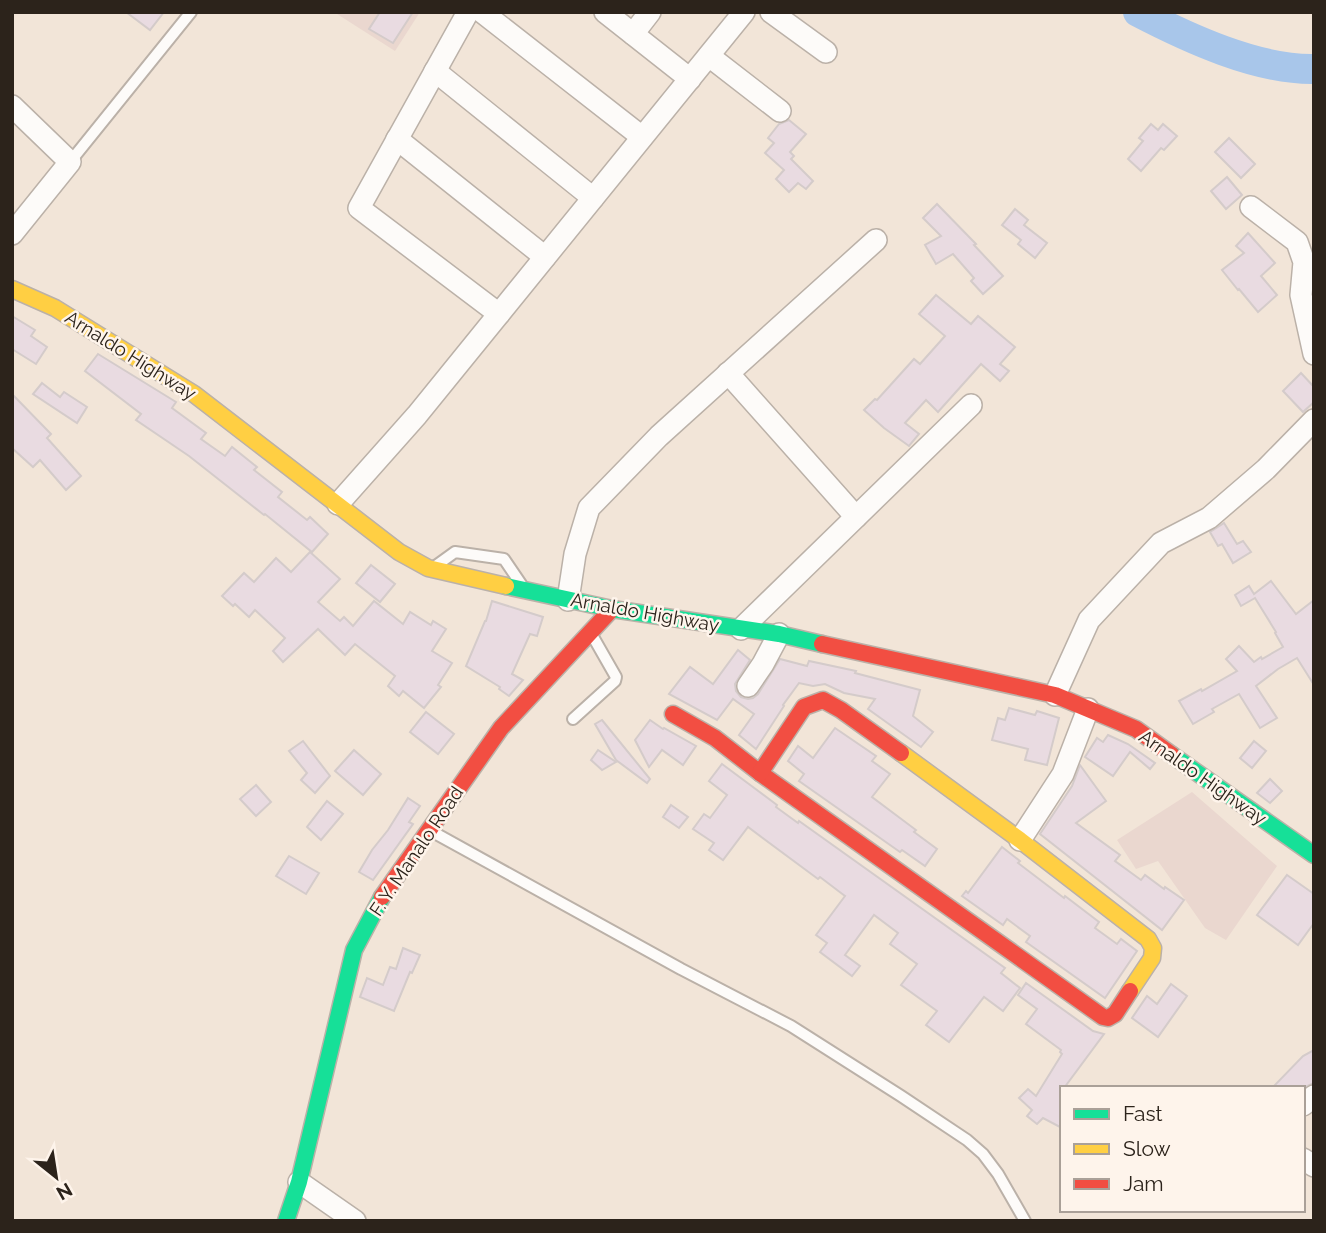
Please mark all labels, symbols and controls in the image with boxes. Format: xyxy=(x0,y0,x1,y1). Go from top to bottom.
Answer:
street label: Arnaldo Highway xyxy=(61,306,201,404)
street label: Arnaldo Highway xyxy=(569,588,721,636)
street label: Arnaldo Highway xyxy=(1135,725,1271,829)
street label: F. Y. Manalo Road xyxy=(364,782,468,920)
legend xyxy=(1060,1086,1305,1212)
text: Fast xyxy=(1123,1101,1163,1126)
text: Slow xyxy=(1123,1136,1171,1161)
north arrow xyxy=(21,1142,91,1212)
text: Jam xyxy=(1123,1171,1164,1196)
text: N xyxy=(53,1179,76,1205)

